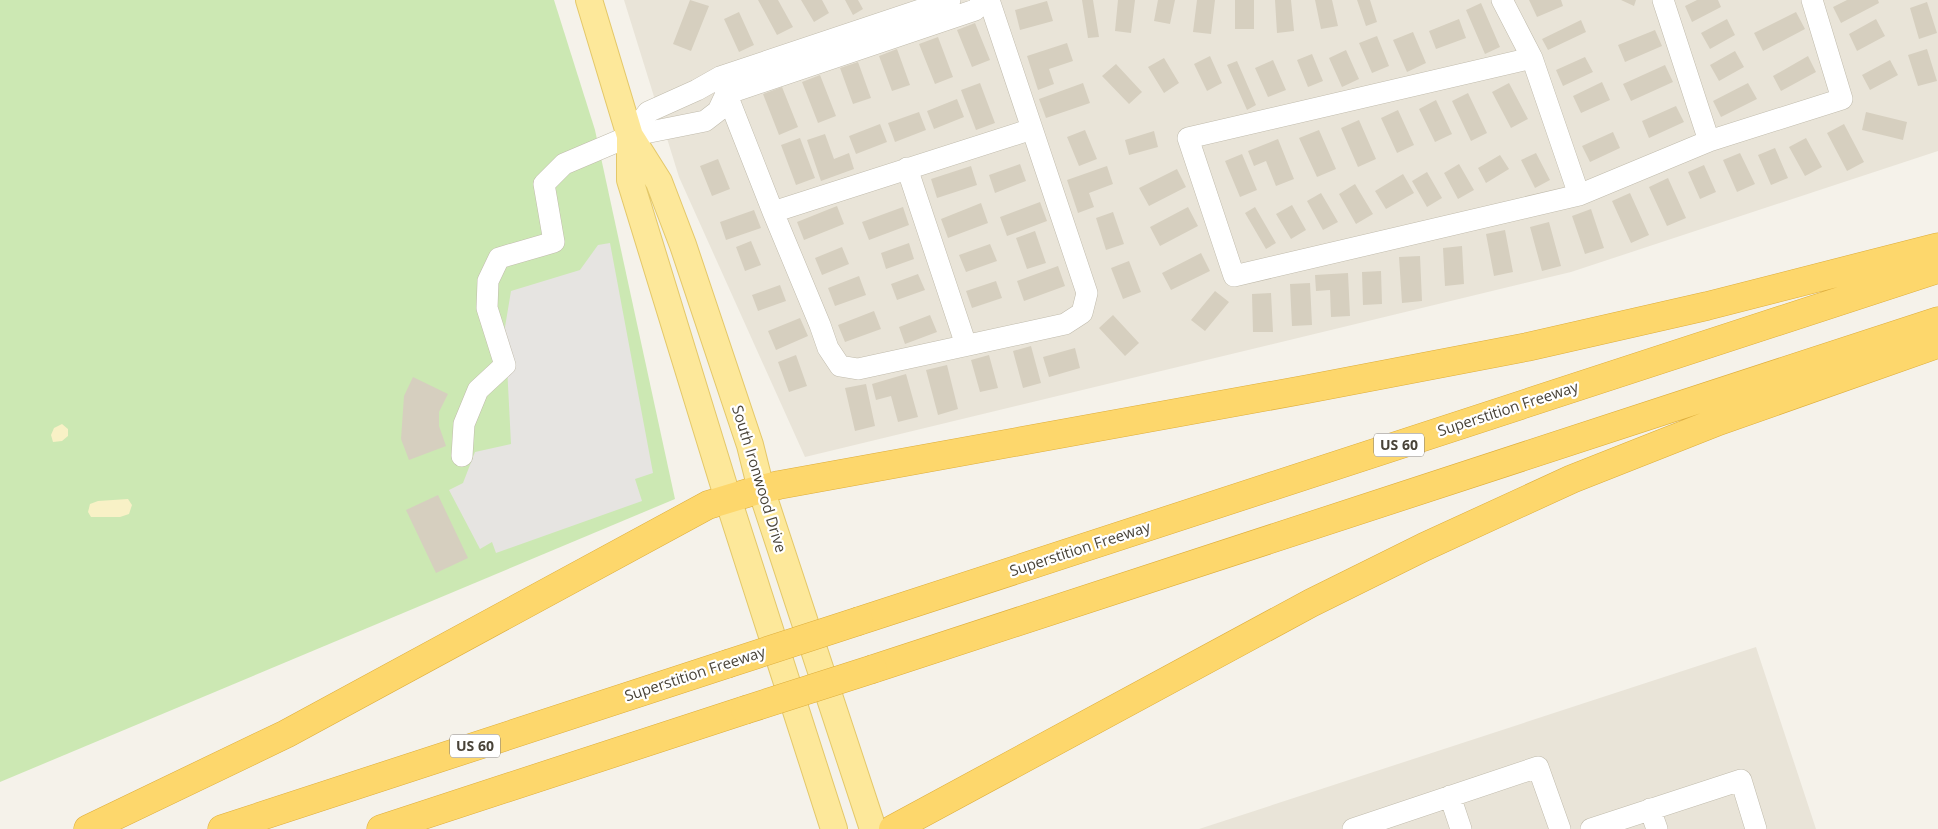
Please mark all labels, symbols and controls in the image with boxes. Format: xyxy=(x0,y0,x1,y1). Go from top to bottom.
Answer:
street label: Superstition Freeway xyxy=(1435,376,1581,440)
street label: South Ironwood Drive xyxy=(728,403,792,555)
road number: US 60 xyxy=(1374,434,1424,456)
street label: Superstition Freeway xyxy=(1007,516,1153,580)
street label: Superstition Freeway xyxy=(622,641,768,705)
road number: US 60 xyxy=(450,734,500,758)

